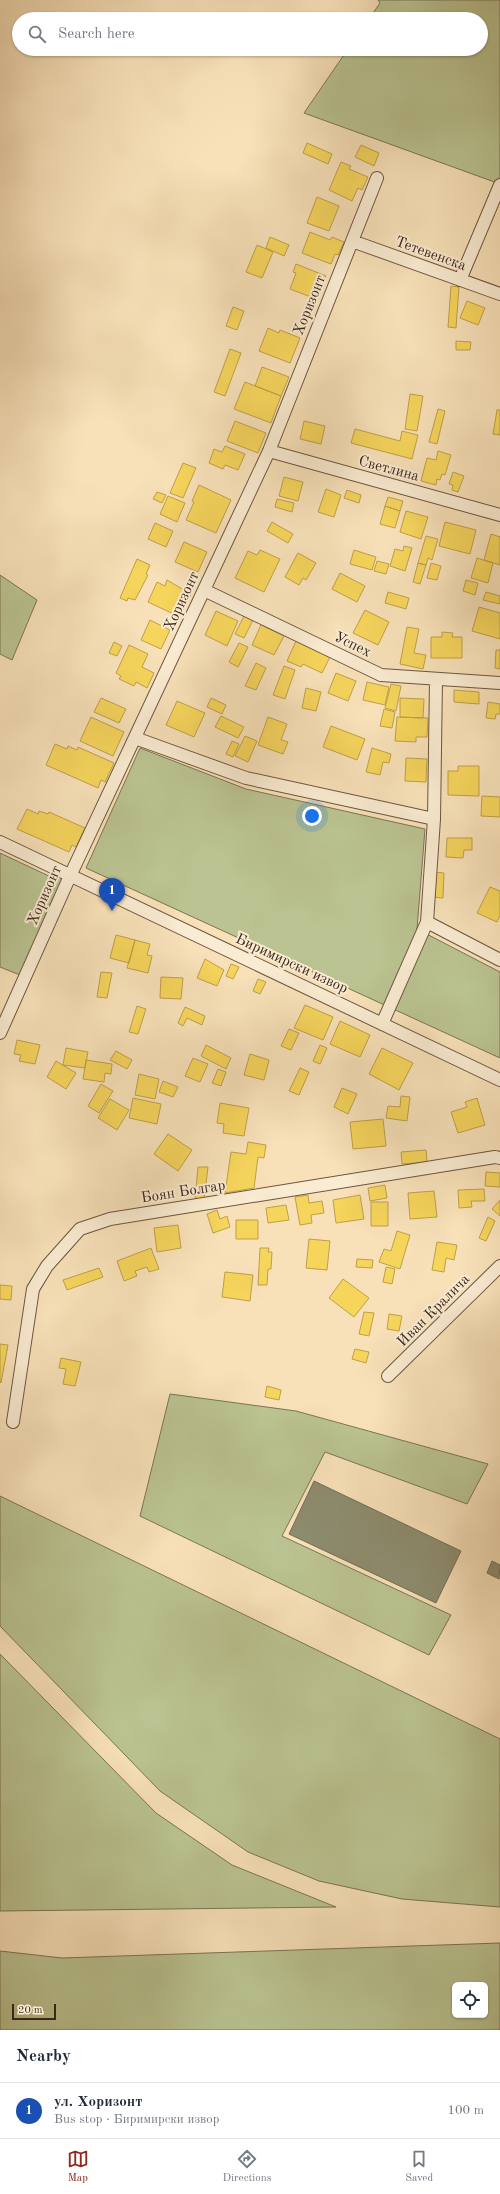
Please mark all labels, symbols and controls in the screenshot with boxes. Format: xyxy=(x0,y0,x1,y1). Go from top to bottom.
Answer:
search box xyxy=(12,12,488,56)
icon: search xyxy=(26,23,48,45)
text: Search here xyxy=(58,27,135,42)
street label: Тетевенска xyxy=(393,235,469,274)
street label: Хоризонт xyxy=(292,273,329,338)
street label: Светлина xyxy=(357,454,421,485)
street label: Хоризонт xyxy=(162,570,203,634)
street label: Успех xyxy=(331,630,373,661)
your location xyxy=(302,806,322,826)
street label: Хоризонт xyxy=(26,864,65,928)
pin: 1 xyxy=(99,878,125,911)
street label: Биримирски извор xyxy=(233,932,350,997)
street label: Боян Болгар xyxy=(140,1178,227,1207)
street label: Иван Кралича xyxy=(395,1272,473,1350)
map controls xyxy=(452,1982,488,2018)
button: locate xyxy=(452,1982,488,2018)
scale bar xyxy=(12,2002,56,2021)
text: 20 m xyxy=(18,2005,43,2016)
text: Nearby xyxy=(16,2048,71,2065)
text: ул. Хоризонт xyxy=(54,2095,143,2110)
text: 1 xyxy=(25,2104,33,2117)
text: 100 m xyxy=(447,2104,484,2117)
text: Bus stop · Биримирски извор xyxy=(54,2113,220,2126)
tab: Map xyxy=(67,2148,89,2186)
tab: Directions xyxy=(223,2148,271,2186)
tab: Saved xyxy=(405,2148,433,2186)

